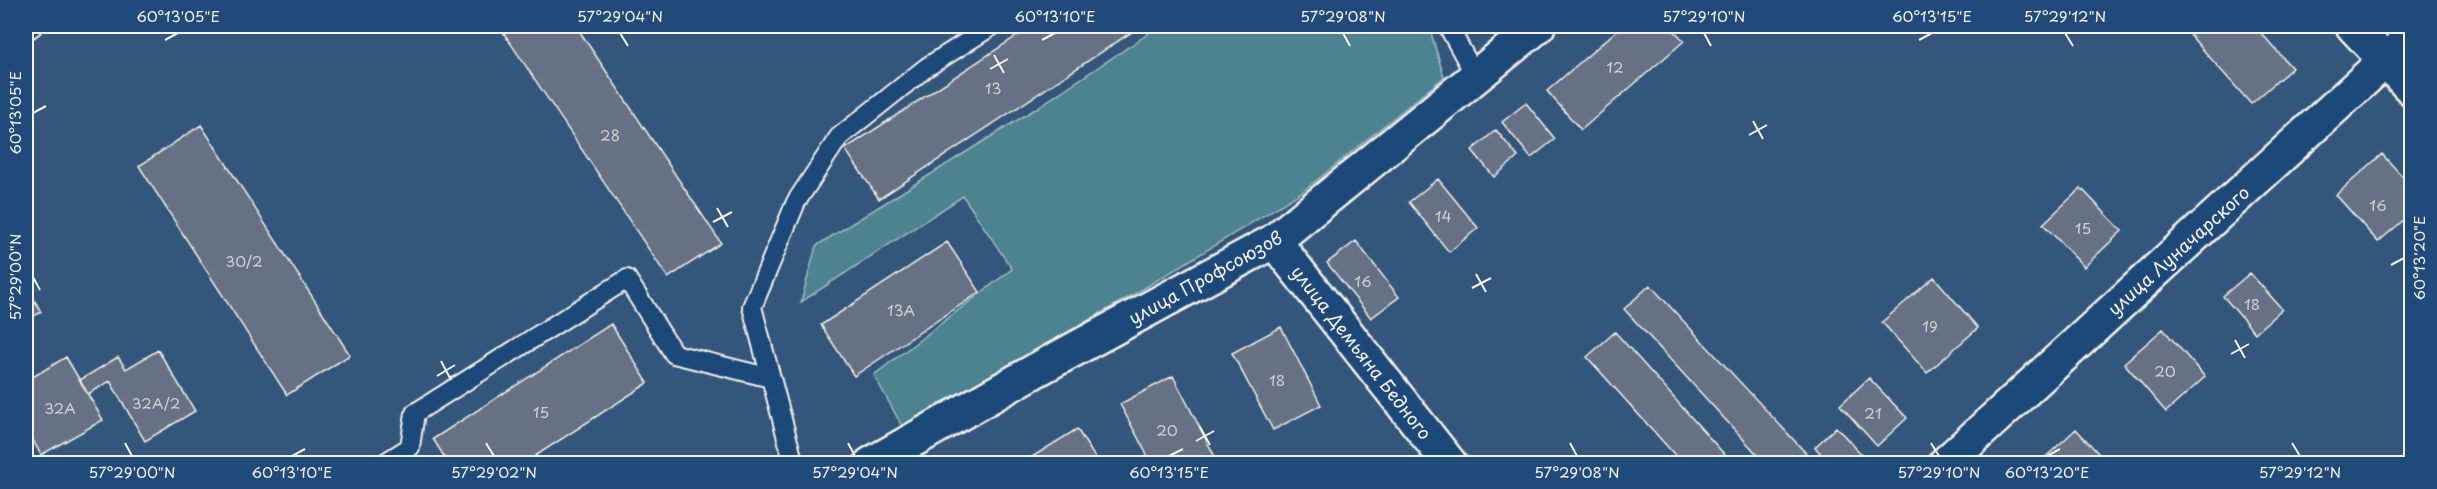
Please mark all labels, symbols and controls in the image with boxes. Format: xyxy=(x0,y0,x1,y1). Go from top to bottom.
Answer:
text: 60°13'05"E xyxy=(136,4,220,27)
text: 57°29'04"N xyxy=(577,4,663,27)
text: 60°13'10"E xyxy=(1014,4,1096,27)
text: 57°29'08"N xyxy=(1300,4,1386,27)
text: 57°29'10"N xyxy=(1662,4,1746,27)
text: 60°13'15"E xyxy=(1892,4,1972,27)
text: 57°29'12"N xyxy=(2024,4,2106,27)
house number: 12 xyxy=(1606,55,1624,78)
text: 60°13'05"E xyxy=(3,71,26,155)
house number: 13 xyxy=(985,76,1001,99)
house number: 28 xyxy=(600,123,620,146)
street label: улица Луначарского xyxy=(2101,179,2255,321)
house number: 16 xyxy=(2369,193,2387,216)
house number: 14 xyxy=(1435,204,1451,227)
house number: 15 xyxy=(2075,216,2091,239)
text: 60°13'20"E xyxy=(2407,216,2430,300)
street label: улица Профсоюзов xyxy=(1123,223,1287,331)
text: 57°29'00"N xyxy=(3,233,26,321)
house number: 30/2 xyxy=(225,249,263,272)
street label: улица Демьяна Бедного xyxy=(1285,259,1439,445)
house number: 16 xyxy=(1354,269,1372,292)
house number: 18 xyxy=(2244,292,2260,315)
house number: 13А xyxy=(887,298,915,321)
house number: 19 xyxy=(1922,314,1938,337)
house number: 20 xyxy=(2154,359,2176,382)
house number: 18 xyxy=(1269,368,1285,391)
house number: 32А/2 xyxy=(132,391,180,414)
house number: 32А xyxy=(44,396,76,419)
house number: 15 xyxy=(533,400,549,423)
house number: 21 xyxy=(1864,401,1882,424)
house number: 20 xyxy=(1156,418,1178,441)
text: 57°29'00"N xyxy=(88,460,176,483)
text: 60°13'10"E xyxy=(251,460,333,483)
text: 57°29'02"N xyxy=(451,460,537,483)
text: 57°29'04"N xyxy=(812,460,898,483)
text: 60°13'15"E xyxy=(1129,460,1209,483)
text: 57°29'08"N xyxy=(1534,460,1620,483)
text: 57°29'10"N xyxy=(1897,460,1981,483)
text: 60°13'20"E xyxy=(2005,460,2089,483)
text: 57°29'12"N xyxy=(2259,460,2341,483)

